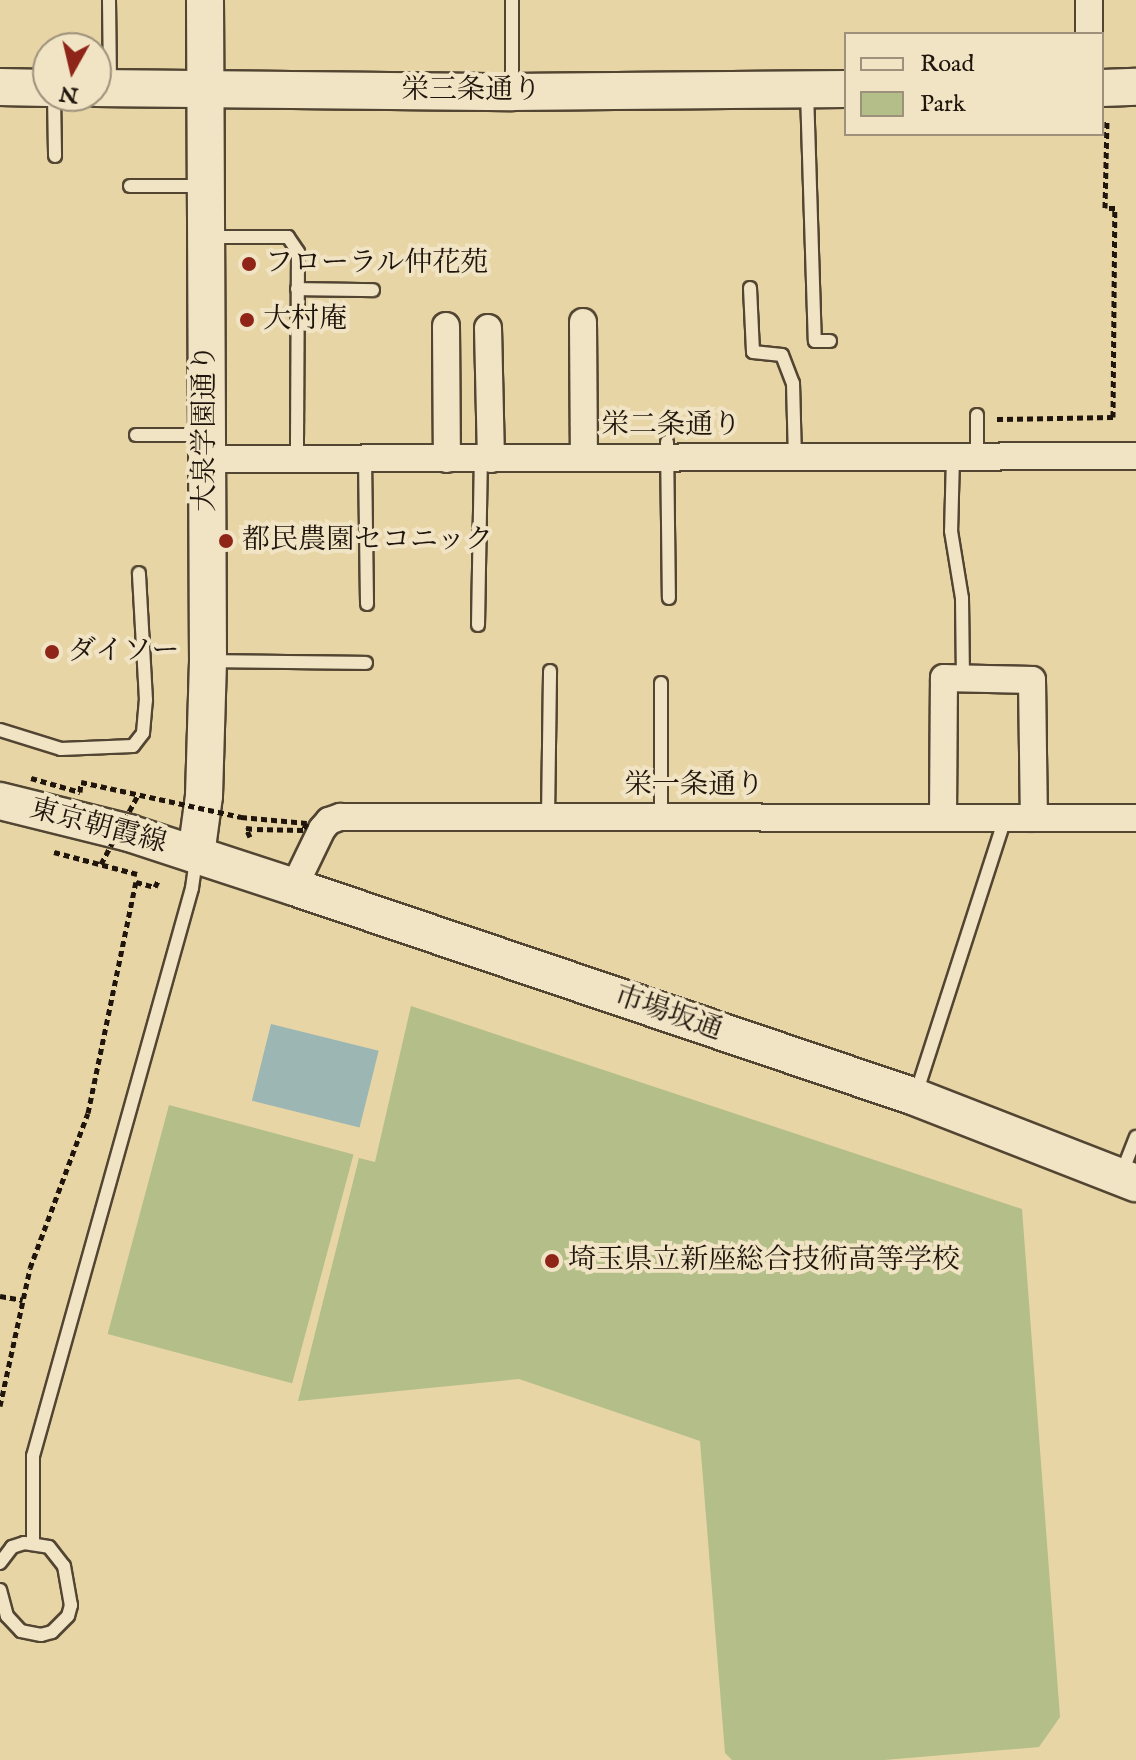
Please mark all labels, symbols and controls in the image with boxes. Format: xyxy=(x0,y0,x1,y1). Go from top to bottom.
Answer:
north arrow xyxy=(32,32,112,112)
legend xyxy=(844,32,1104,136)
text: Road xyxy=(920,49,974,80)
street label: 栄三条通り xyxy=(401,74,541,108)
text: N xyxy=(58,79,80,109)
text: Park xyxy=(920,89,966,120)
place label: フローラル仲花苑 xyxy=(265,247,489,281)
marker: フローラル仲花苑 xyxy=(240,255,258,273)
place label: 大村庵 xyxy=(263,303,347,337)
marker: 大村庵 xyxy=(238,311,256,329)
street label: 大泉学園通り xyxy=(189,344,223,512)
street label: 栄二条通り xyxy=(601,409,741,443)
place label: 都民農園セコニック xyxy=(242,524,494,558)
marker: 都民農園セコニック xyxy=(217,532,235,550)
place label: ダイソー xyxy=(68,635,180,669)
marker: ダイソー xyxy=(43,643,61,661)
street label: 栄一条通り xyxy=(624,769,764,803)
street label: 東京朝霞線 xyxy=(26,793,170,861)
street label: 市場坂通 xyxy=(610,980,726,1048)
place label: 埼玉県立新座総合技術高等学校 xyxy=(568,1244,960,1278)
marker: 埼玉県立新座総合技術高等学校 xyxy=(543,1252,561,1270)

